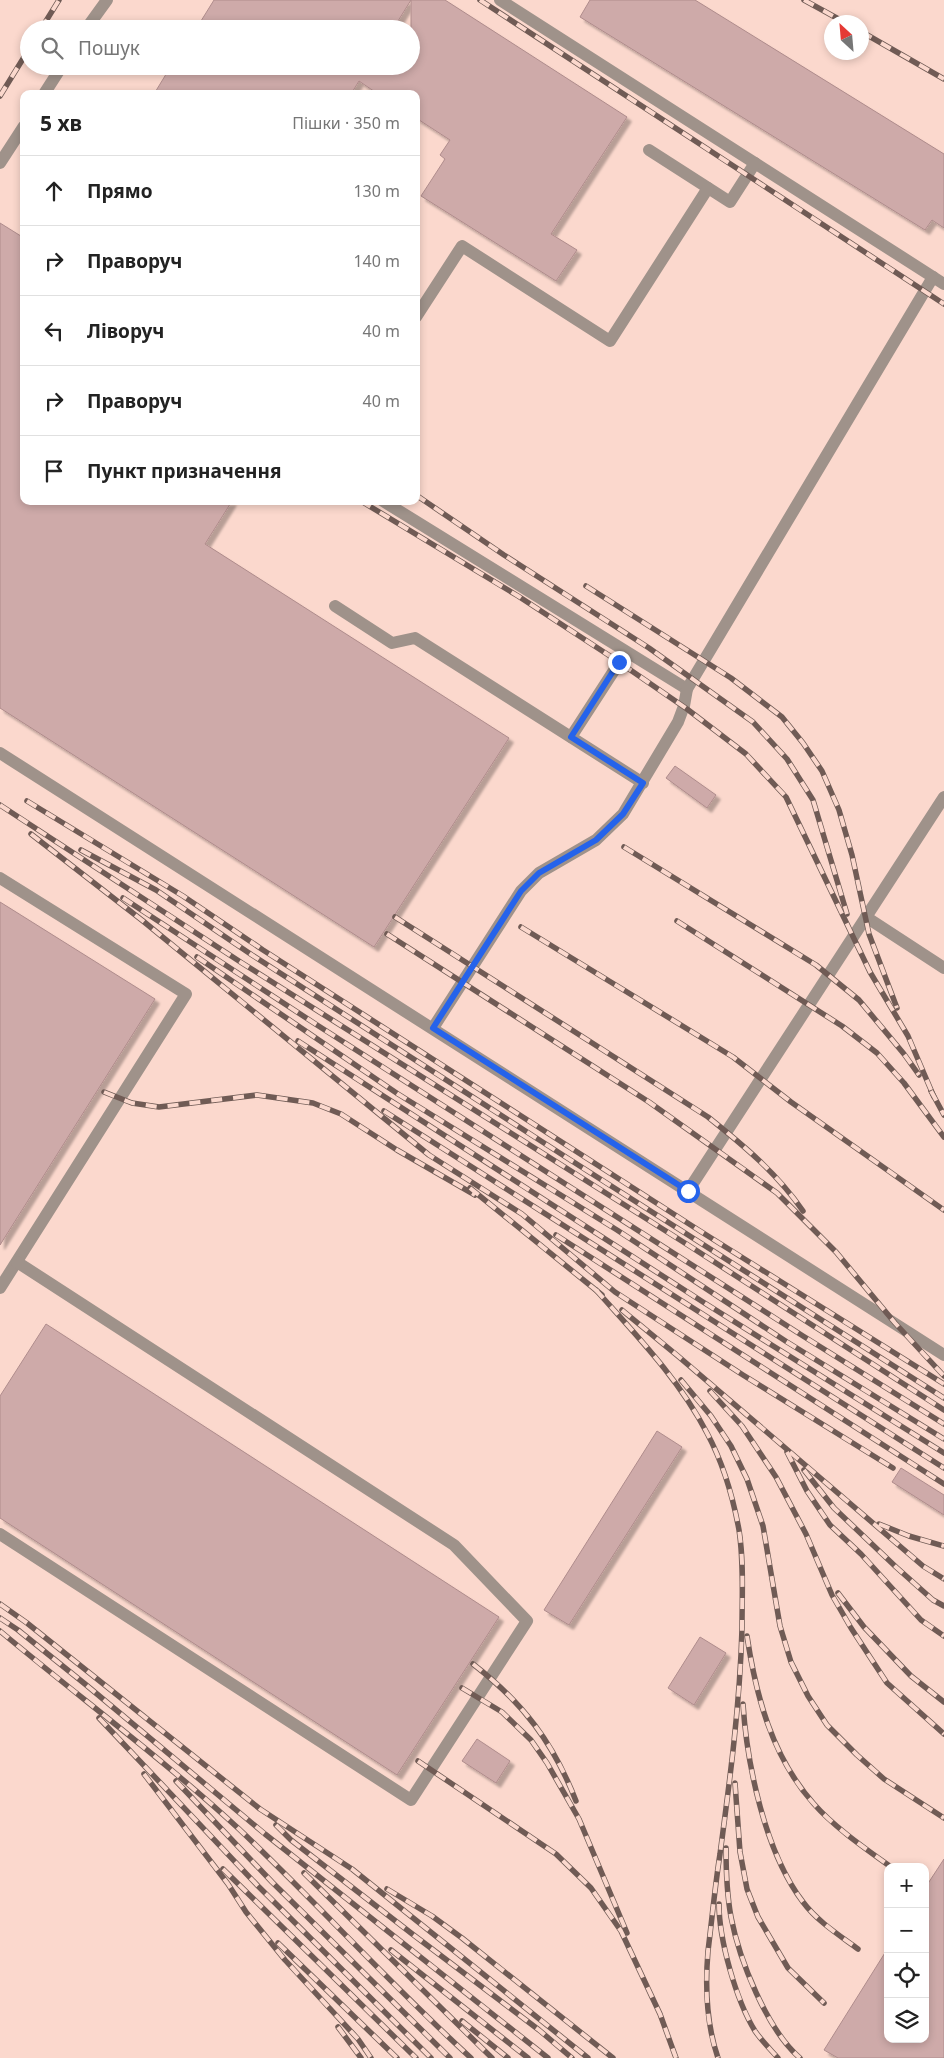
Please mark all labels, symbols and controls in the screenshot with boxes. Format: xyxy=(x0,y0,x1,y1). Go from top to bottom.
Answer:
north arrow xyxy=(824,15,869,60)
search box xyxy=(20,20,420,75)
icon: search xyxy=(38,34,66,62)
text: Пошук xyxy=(78,35,140,61)
text: 5 хв xyxy=(40,109,82,137)
text: Пішки · 350 m xyxy=(292,112,400,134)
icon: ahead xyxy=(40,177,68,205)
text: Прямо xyxy=(87,178,153,204)
text: 130 m xyxy=(353,180,400,202)
icon: right xyxy=(40,247,68,275)
text: Праворуч xyxy=(87,248,182,274)
text: 140 m xyxy=(353,250,400,272)
icon: left xyxy=(40,317,68,345)
text: Ліворуч xyxy=(87,318,164,344)
text: 40 m xyxy=(363,320,400,342)
icon: right xyxy=(40,387,68,415)
text: Праворуч xyxy=(87,388,182,414)
text: 40 m xyxy=(363,390,400,412)
icon: arrive xyxy=(40,457,68,485)
text: Пункт призначення xyxy=(87,458,281,484)
route end xyxy=(608,651,631,674)
route start xyxy=(677,1180,700,1203)
map controls xyxy=(884,1863,929,2043)
button: + xyxy=(884,1863,929,1908)
button: − xyxy=(884,1908,929,1953)
button: locate xyxy=(884,1953,929,1998)
button: layers xyxy=(884,1998,929,2043)

